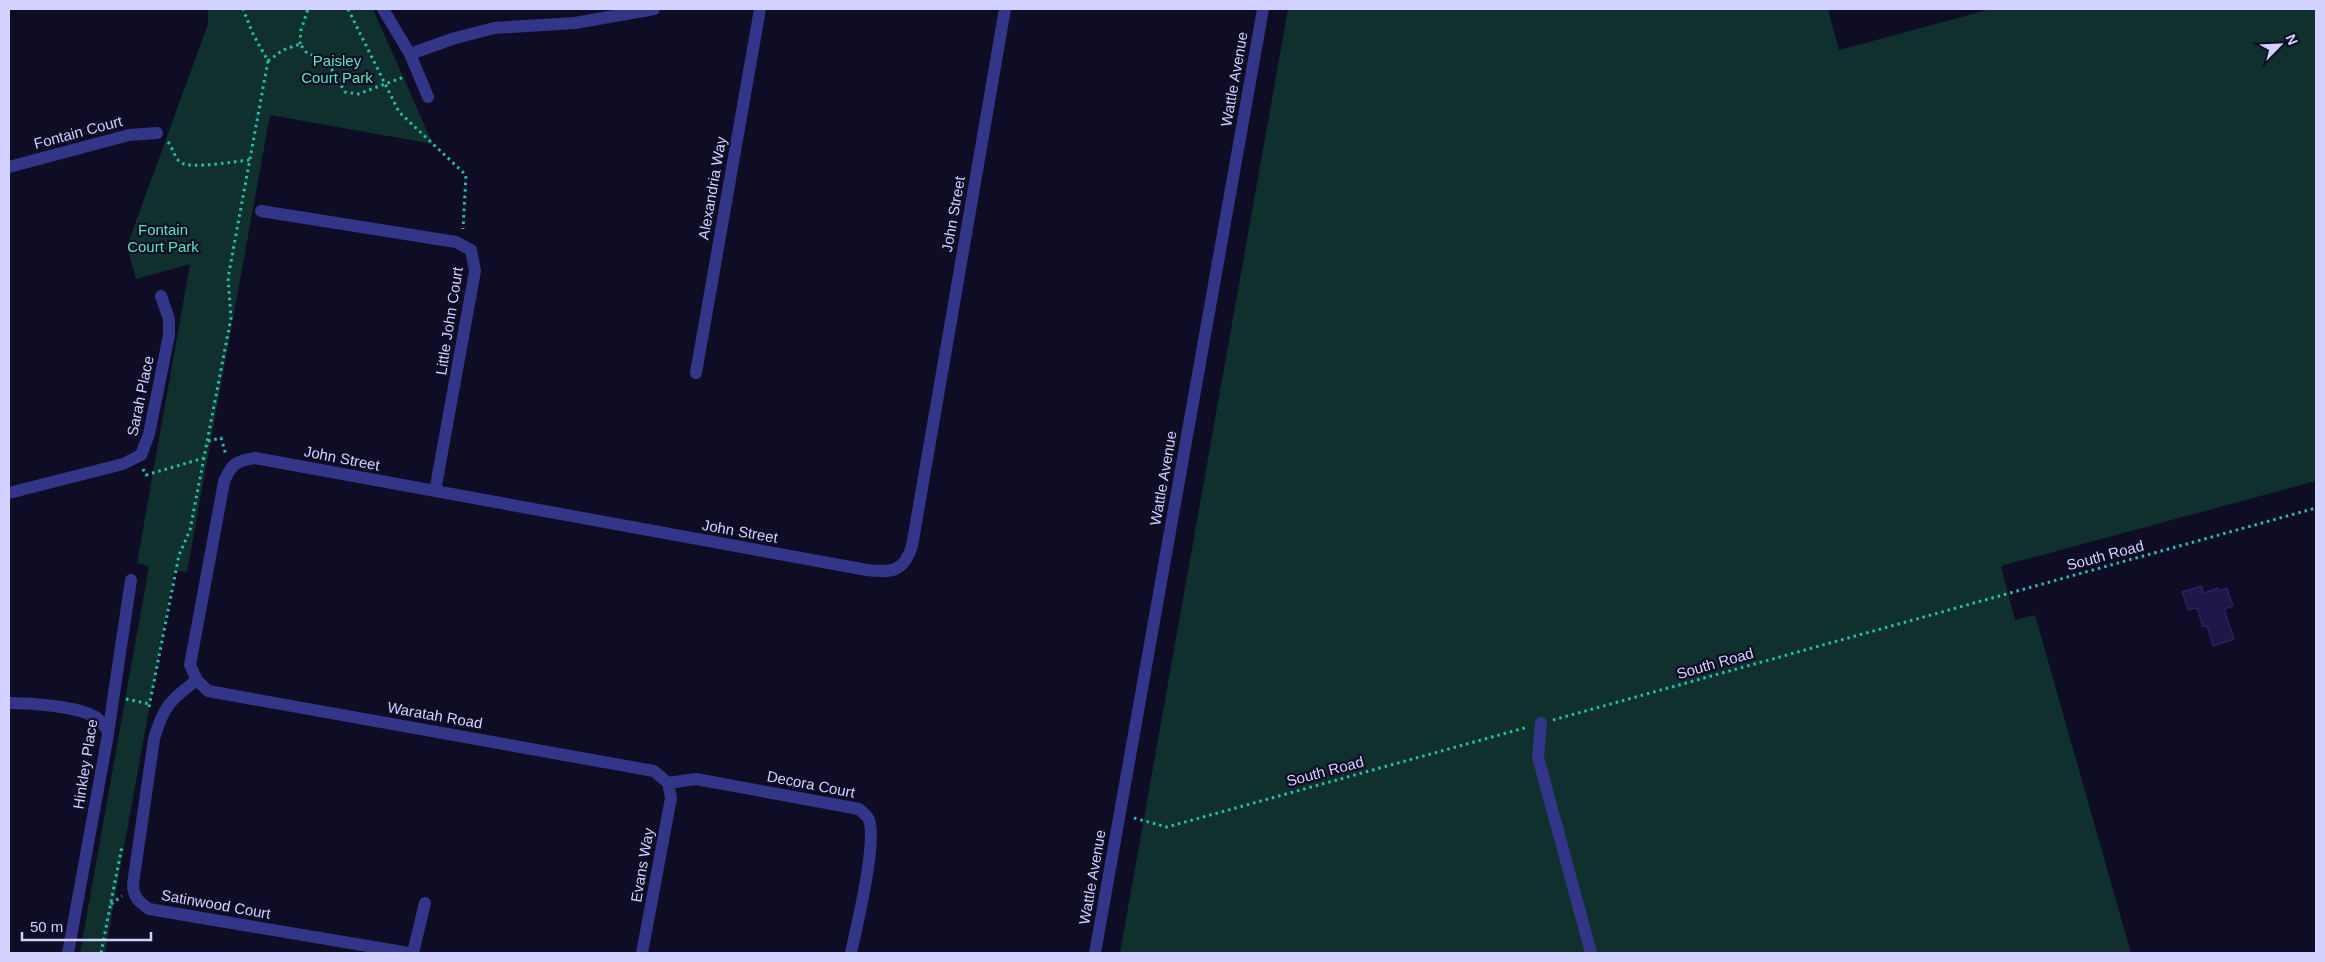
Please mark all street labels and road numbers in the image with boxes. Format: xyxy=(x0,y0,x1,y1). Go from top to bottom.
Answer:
street label: Wattle Avenue xyxy=(1217,30,1251,128)
street label: Fontain Court xyxy=(32,112,125,152)
street label: Alexandria Way xyxy=(695,135,730,241)
street label: John Street xyxy=(938,174,968,253)
street label: Little John Court xyxy=(432,265,466,376)
street label: Sarah Place xyxy=(123,354,157,438)
street label: Wattle Avenue xyxy=(1146,429,1180,527)
street label: John Street xyxy=(303,442,382,474)
street label: John Street xyxy=(701,516,780,546)
street label: South Road xyxy=(2065,537,2145,573)
street label: South Road xyxy=(1675,644,1755,682)
street label: Waratah Road xyxy=(386,698,484,732)
street label: Hinkley Place xyxy=(69,718,101,810)
street label: South Road xyxy=(1285,753,1365,789)
street label: Decora Court xyxy=(766,767,857,801)
street label: Evans Way xyxy=(627,826,657,904)
street label: Wattle Avenue xyxy=(1075,828,1109,926)
street label: Satinwood Court xyxy=(160,886,273,922)

